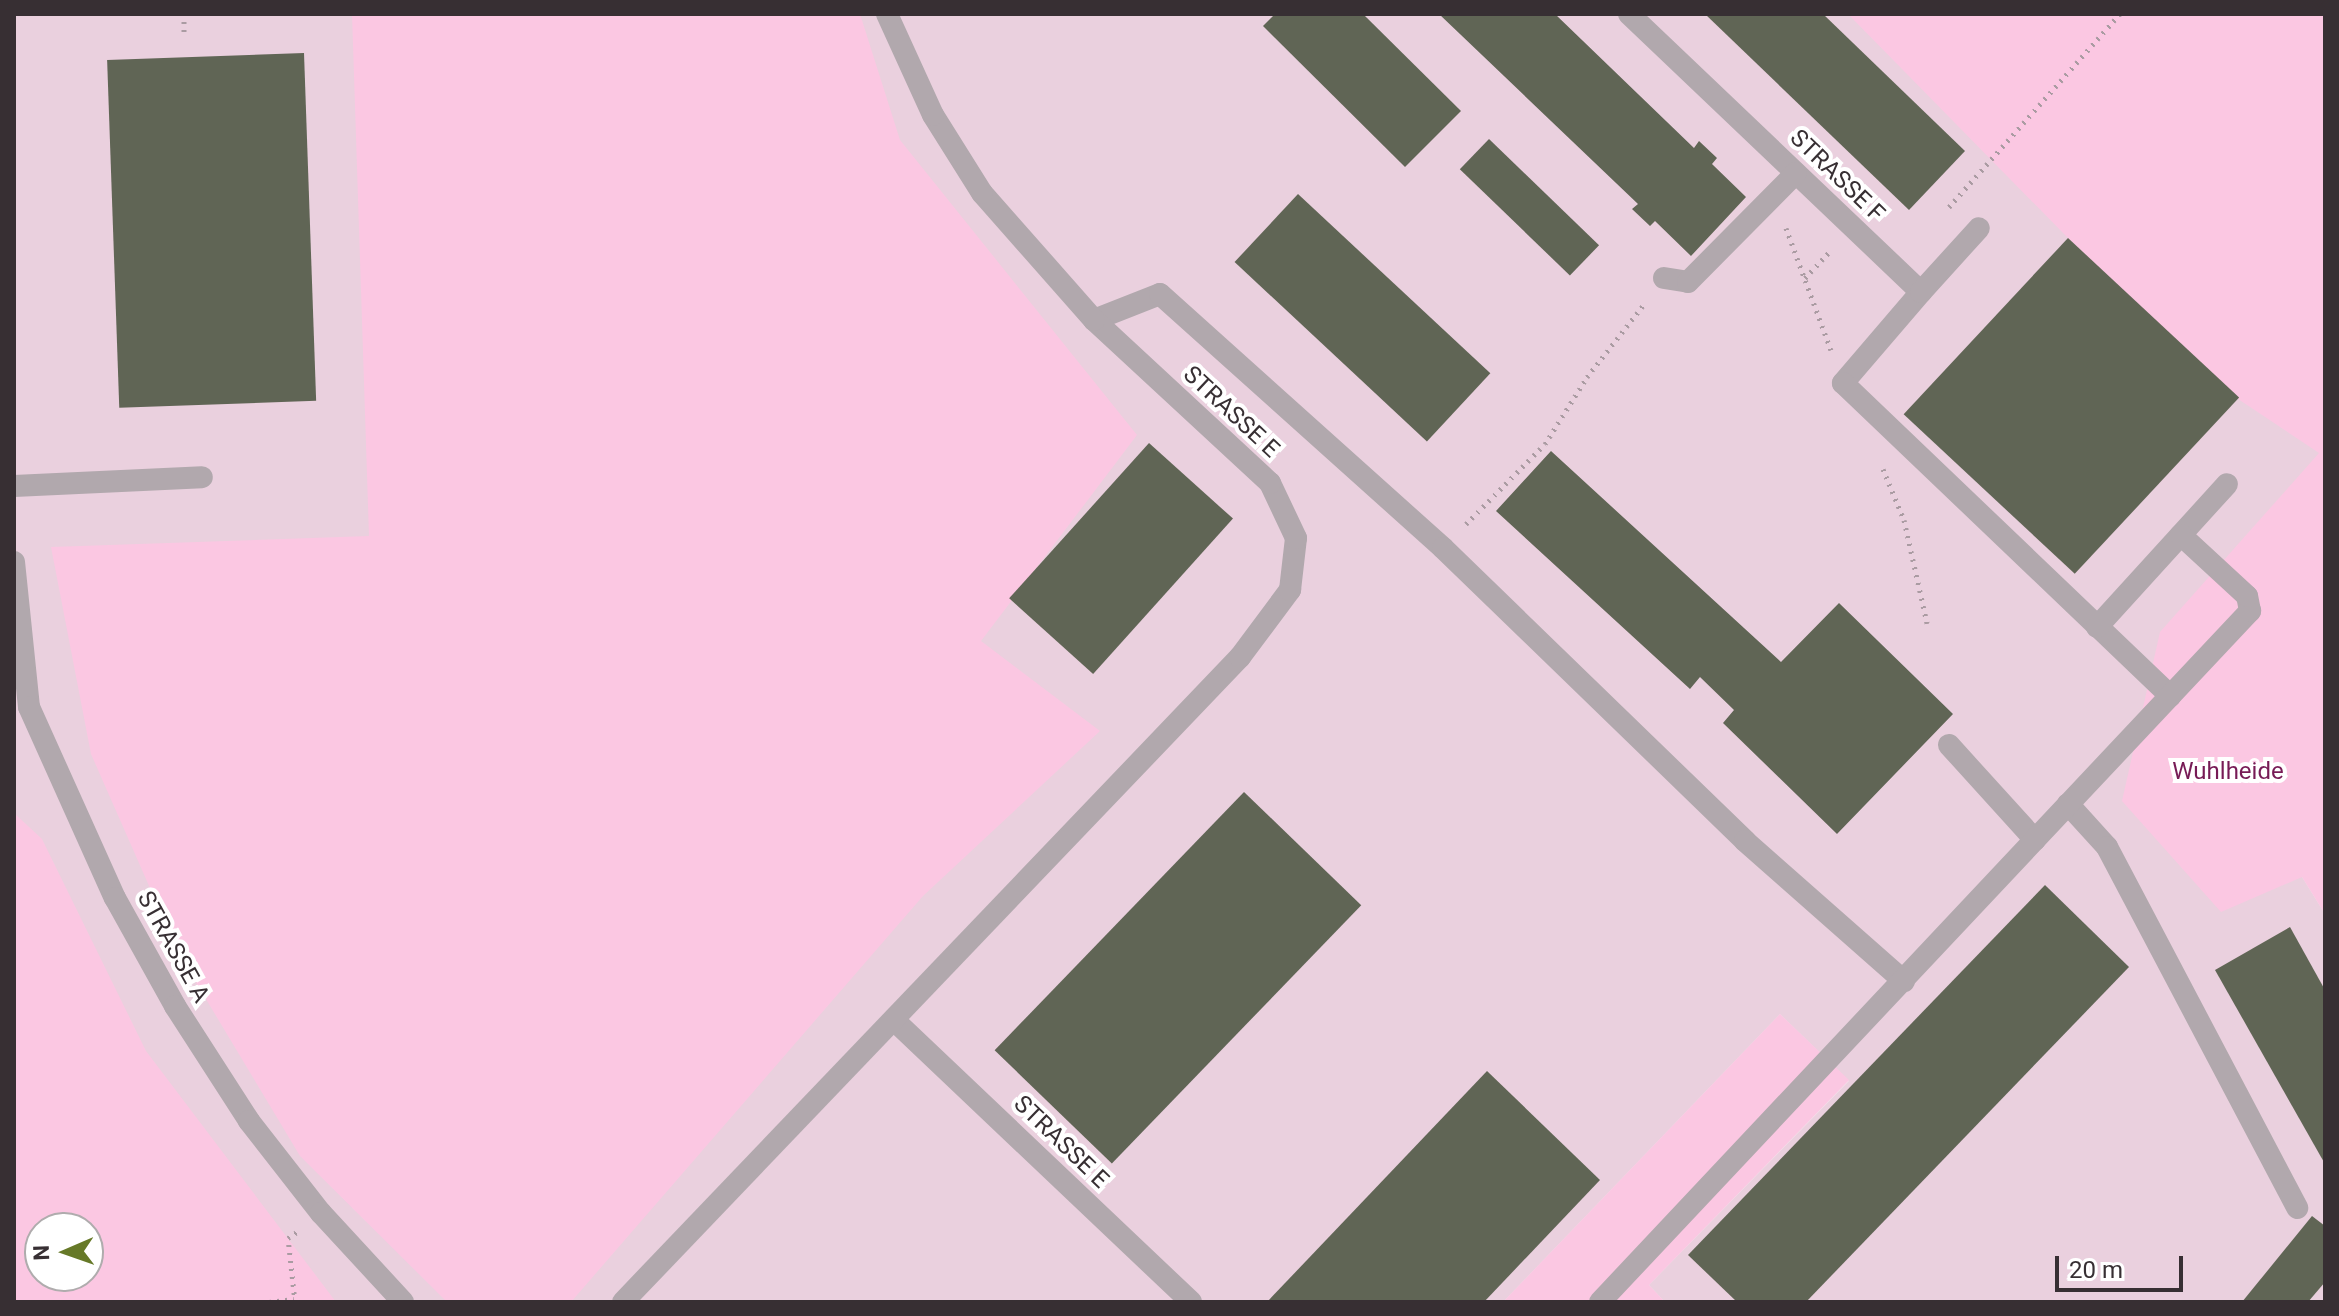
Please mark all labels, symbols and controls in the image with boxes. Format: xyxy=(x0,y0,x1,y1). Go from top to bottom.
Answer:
street label: STRASSE F xyxy=(1784,124,1890,228)
street label: STRASSE E xyxy=(1177,360,1285,464)
park label: Wuhlheide xyxy=(2172,758,2284,786)
street label: STRASSE A xyxy=(131,886,215,1008)
street label: STRASSE E xyxy=(1008,1090,1114,1194)
north arrow xyxy=(24,1212,104,1292)
scale bar xyxy=(2059,1240,2187,1290)
text: N xyxy=(29,1245,54,1261)
text: 20 m xyxy=(2069,1256,2123,1284)

